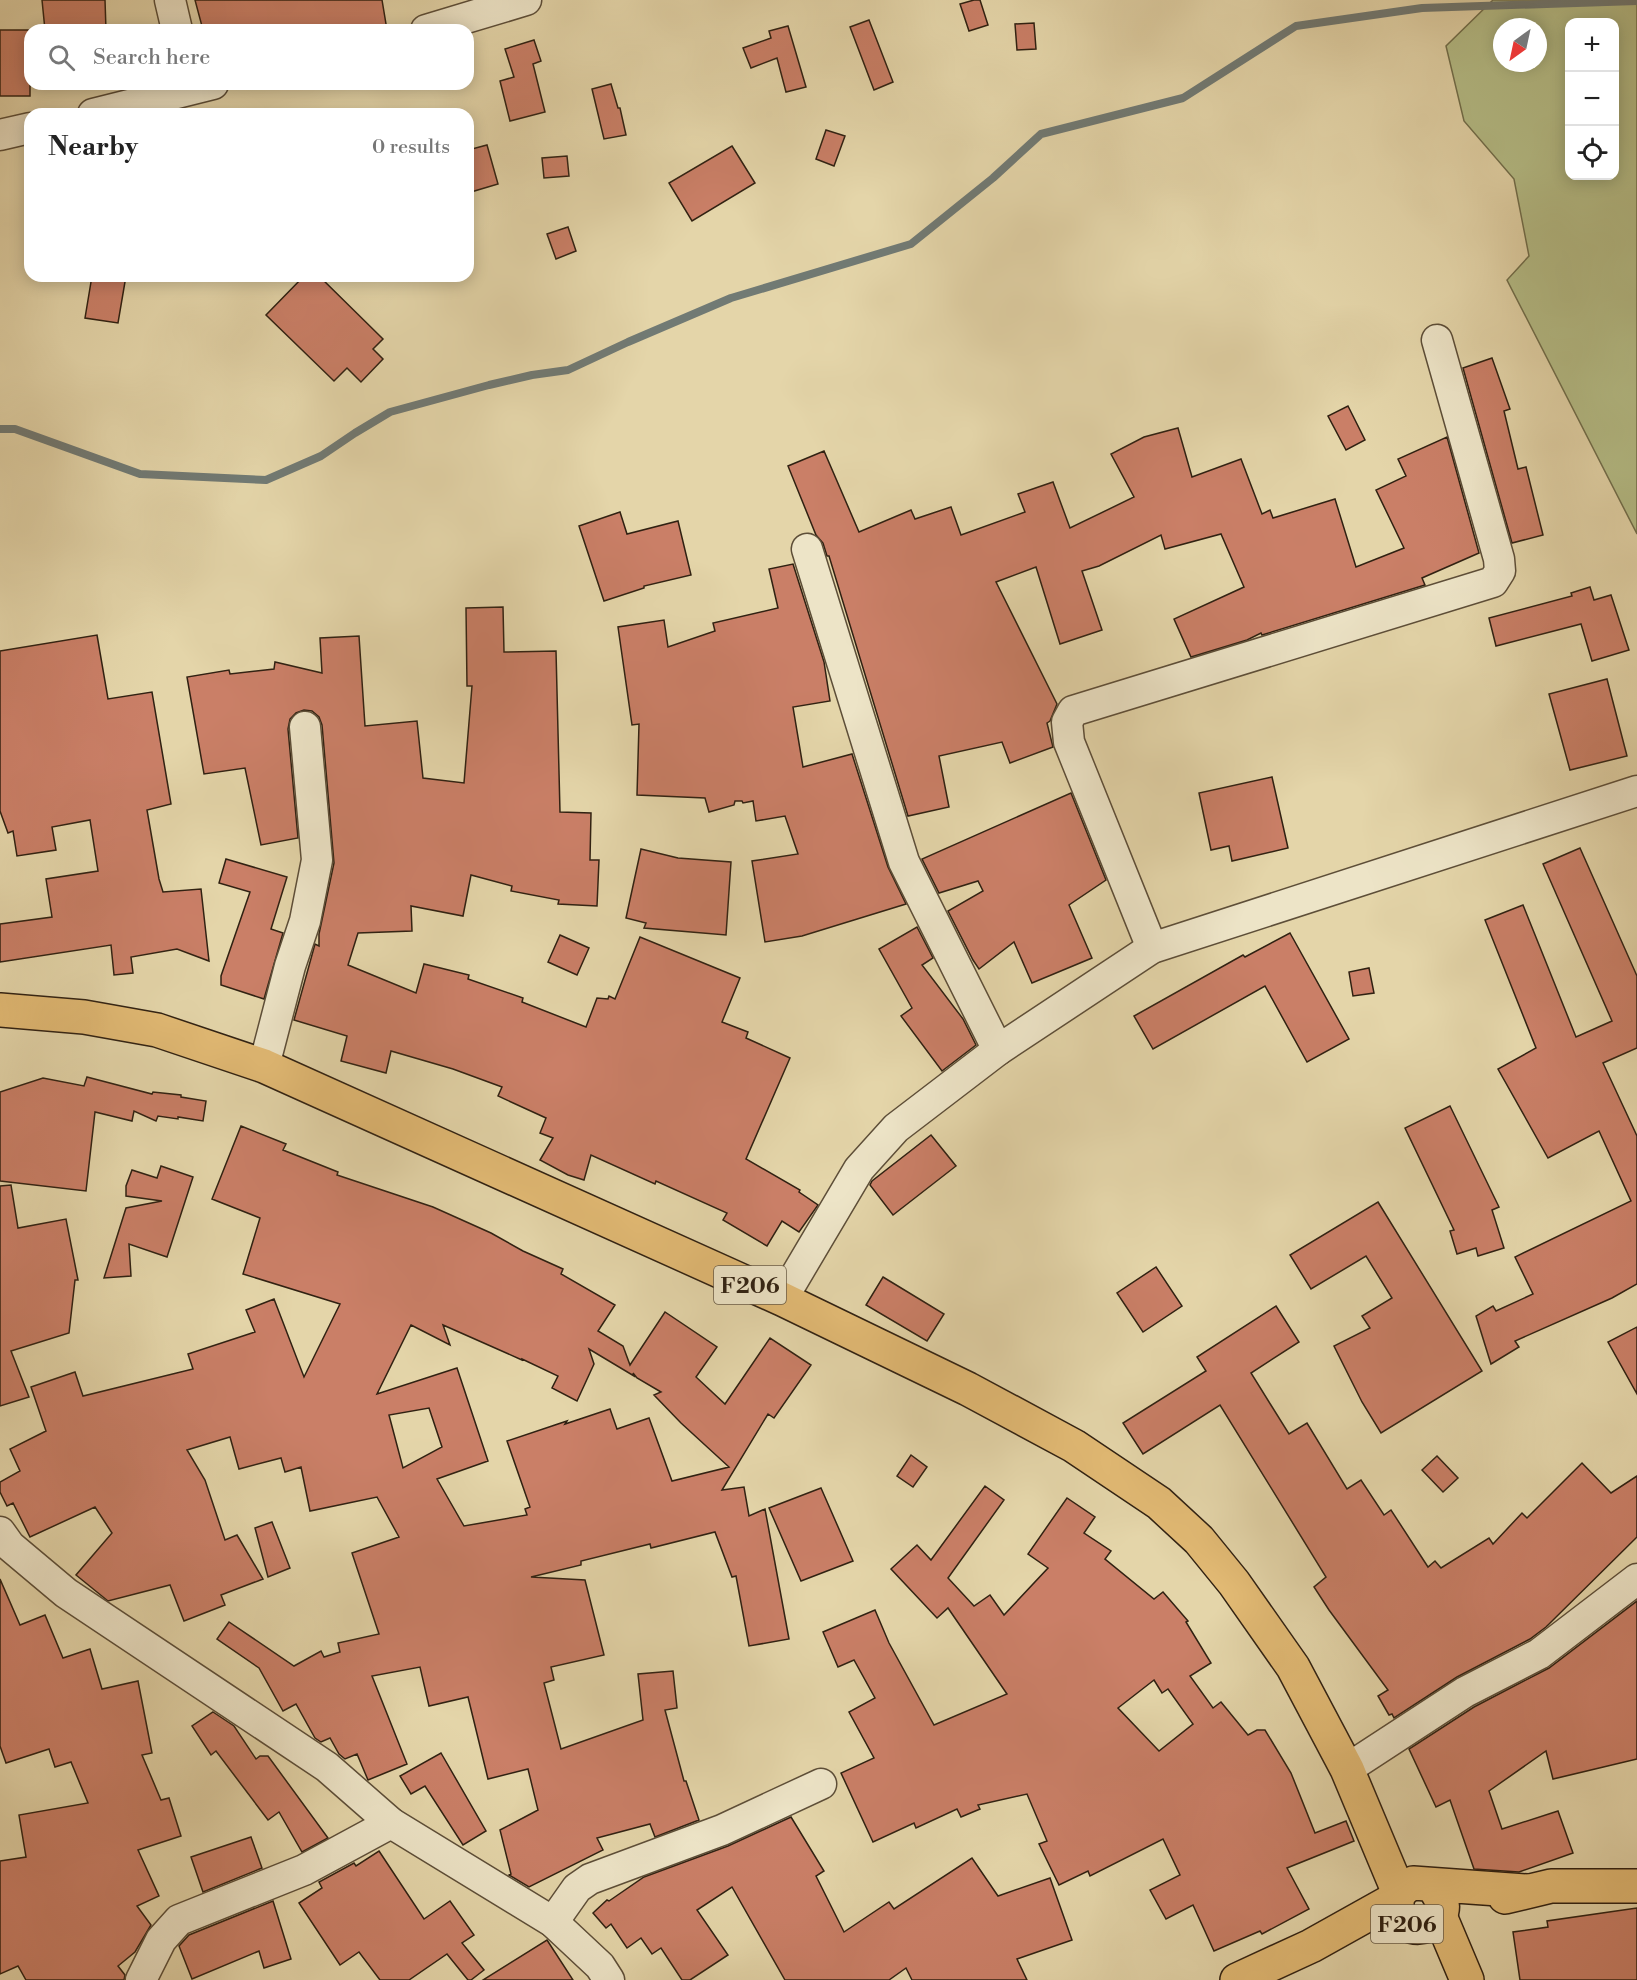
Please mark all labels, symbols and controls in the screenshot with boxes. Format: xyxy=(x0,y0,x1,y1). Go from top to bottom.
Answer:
north arrow xyxy=(1493,18,1547,72)
map controls xyxy=(1565,18,1619,180)
button: + xyxy=(1565,18,1619,72)
search box xyxy=(24,24,474,90)
icon: search xyxy=(45,41,78,74)
text: Search here xyxy=(93,44,210,71)
button: − xyxy=(1565,72,1619,126)
button: locate xyxy=(1565,126,1619,180)
text: Nearby xyxy=(48,131,138,163)
text: 0 results xyxy=(372,135,450,160)
road number: F206 xyxy=(714,1266,786,1304)
road number: F206 xyxy=(1371,1905,1443,1943)

